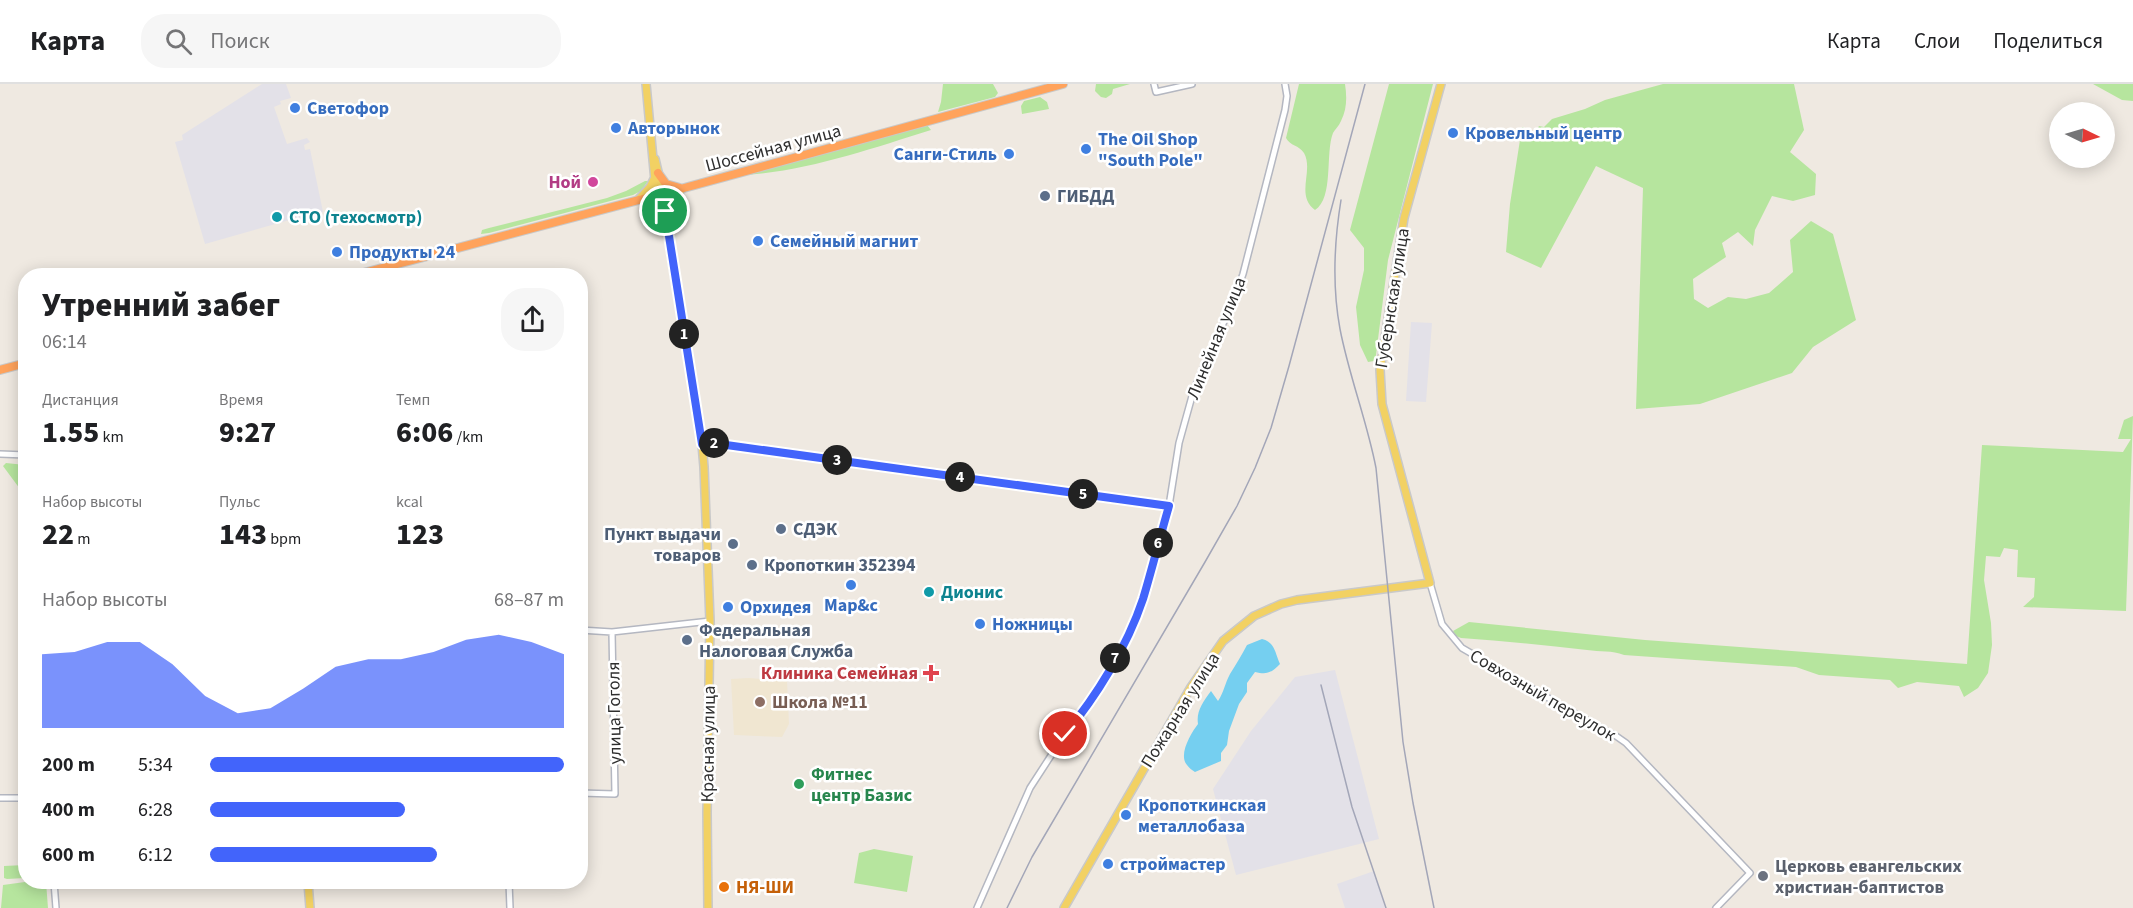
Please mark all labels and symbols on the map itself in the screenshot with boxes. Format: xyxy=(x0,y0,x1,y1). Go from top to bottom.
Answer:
place label: Светофор xyxy=(307,96,389,121)
marker: Светофор xyxy=(288,101,302,115)
north arrow xyxy=(2049,102,2115,168)
place label: Авторынок xyxy=(627,116,720,141)
street label: Шоссейная улица xyxy=(702,118,844,179)
marker: Авторынок xyxy=(609,121,623,135)
place label: Кровельный центр xyxy=(1465,121,1622,146)
marker: Кровельный центр xyxy=(1446,126,1460,140)
place label: The Oil Shop "South Pole" xyxy=(1098,127,1203,173)
place label: Санги-Стиль xyxy=(894,142,997,167)
marker: The Oil Shop "South Pole" xyxy=(1079,142,1093,156)
marker: Санги-Стиль xyxy=(1002,147,1016,161)
place label: Ной xyxy=(548,170,581,195)
marker: Ной xyxy=(586,175,600,189)
place label: ГИБДД xyxy=(1057,184,1114,209)
pin xyxy=(639,185,690,236)
marker: ГИБДД xyxy=(1038,189,1052,203)
place label: СТО (техосмотр) xyxy=(289,205,422,230)
marker: СТО (техосмотр) xyxy=(270,210,284,224)
street label: Губернская улица xyxy=(1369,226,1416,370)
place label: Семейный магнит xyxy=(770,229,918,254)
marker: Семейный магнит xyxy=(751,234,765,248)
place label: Продукты 24 xyxy=(349,240,456,265)
marker: Продукты 24 xyxy=(330,245,344,259)
street label: Линейная улица xyxy=(1181,273,1252,403)
pin: 1 xyxy=(669,319,699,349)
pin: 2 xyxy=(699,428,729,458)
pin: 3 xyxy=(822,445,852,475)
pin: 4 xyxy=(945,462,975,492)
pin: 5 xyxy=(1068,479,1098,509)
place label: СДЭК xyxy=(793,517,838,542)
place label: Пункт выдачи товаров xyxy=(604,522,721,568)
marker: СДЭК xyxy=(774,522,788,536)
pin: 6 xyxy=(1143,528,1173,558)
marker: Пункт выдачи товаров xyxy=(726,537,740,551)
place label: Кропоткин 352394 xyxy=(764,553,916,578)
marker: Кропоткин 352394 xyxy=(745,558,759,572)
marker: Мар&с xyxy=(844,578,858,592)
place label: Дионис xyxy=(941,580,1004,605)
marker: Дионис xyxy=(922,585,936,599)
place label: Мар&с xyxy=(824,593,879,618)
place label: Орхидея xyxy=(740,595,811,620)
marker: Орхидея xyxy=(721,600,735,614)
place label: Ножницы xyxy=(992,612,1073,637)
marker: Ножницы xyxy=(973,617,987,631)
place label: Федеральная Налоговая Служба xyxy=(699,618,853,664)
marker: Федеральная Налоговая Служба xyxy=(680,633,694,647)
pin: 7 xyxy=(1100,643,1130,673)
street label: Совхозный переулок xyxy=(1465,643,1621,748)
street label: Пожарная улица xyxy=(1135,648,1226,773)
street label: улица Гоголя xyxy=(601,661,628,765)
place label: Клиника Семейная xyxy=(761,661,918,686)
marker: Клиника Семейная xyxy=(922,664,940,682)
street label: Красная улица xyxy=(695,685,722,803)
place label: Школа №11 xyxy=(772,690,868,715)
marker: Школа №11 xyxy=(753,695,767,709)
pin xyxy=(1039,708,1090,759)
place label: Фитнес центр Базис xyxy=(811,762,913,808)
marker: Фитнес центр Базис xyxy=(792,777,806,791)
place label: Кропоткинская металлобаза xyxy=(1138,793,1266,839)
marker: Кропоткинская металлобаза xyxy=(1119,808,1133,822)
place label: строймастер xyxy=(1120,852,1226,877)
place label: Церковь евангельских христиан-баптистов xyxy=(1775,854,1962,900)
marker: строймастер xyxy=(1101,857,1115,871)
marker: Церковь евангельских христиан-баптистов xyxy=(1756,869,1770,883)
place label: НЯ-ШИ xyxy=(736,875,794,900)
marker: НЯ-ШИ xyxy=(717,880,731,894)

